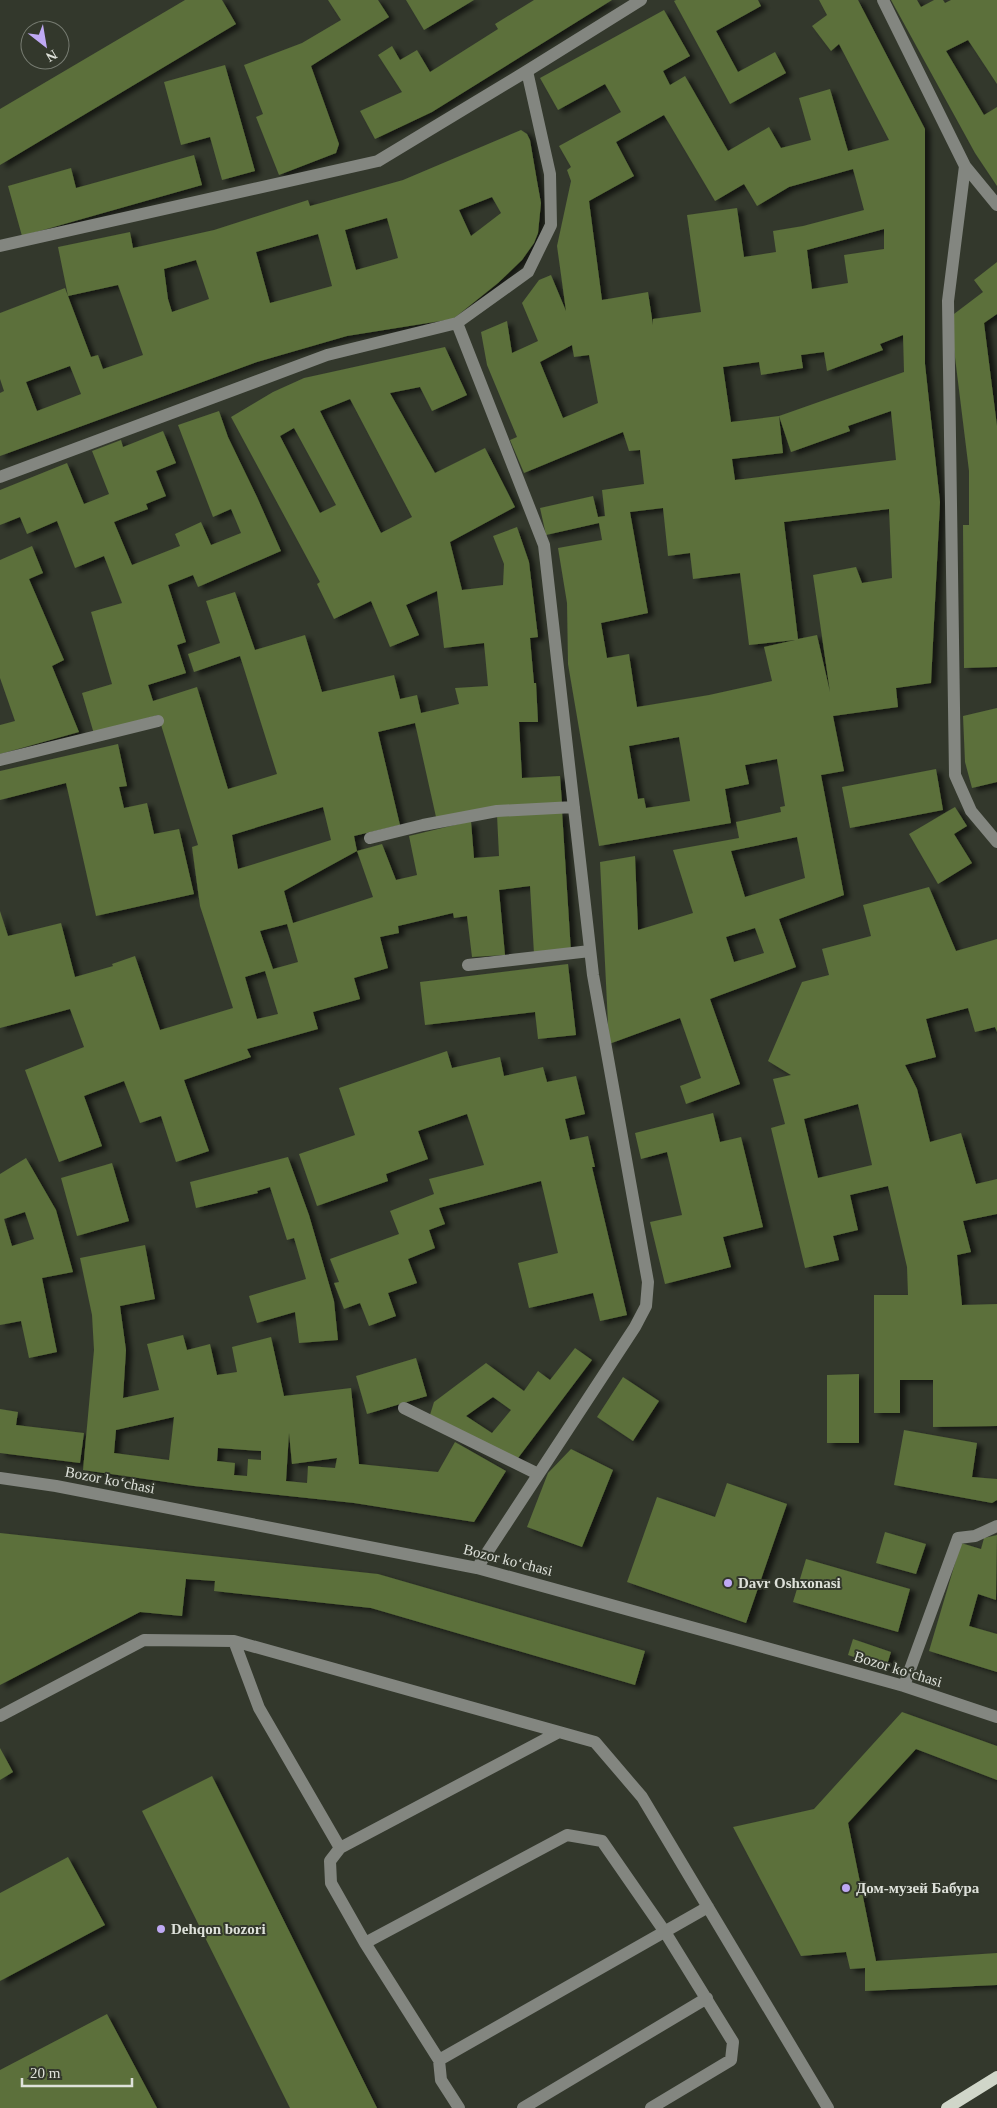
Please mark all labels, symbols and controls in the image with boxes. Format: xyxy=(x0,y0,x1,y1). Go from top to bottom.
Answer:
north arrow xyxy=(20,20,70,70)
text: N xyxy=(43,47,60,65)
street label: Bozor koʻchasi xyxy=(64,1463,156,1497)
street label: Bozor koʻchasi xyxy=(462,1541,554,1579)
place label: Davr Oshxonasi xyxy=(738,1575,841,1591)
marker: Davr Oshxonasi xyxy=(722,1577,734,1589)
street label: Bozor koʻchasi xyxy=(852,1648,944,1690)
place label: Дом-музей Бабура xyxy=(856,1880,980,1896)
marker: Дом-музей Бабура xyxy=(840,1882,852,1894)
place label: Dehqon bozori xyxy=(171,1921,266,1937)
marker: Dehqon bozori xyxy=(155,1923,167,1935)
scale bar xyxy=(22,2056,132,2088)
text: 20 m xyxy=(30,2065,61,2081)

